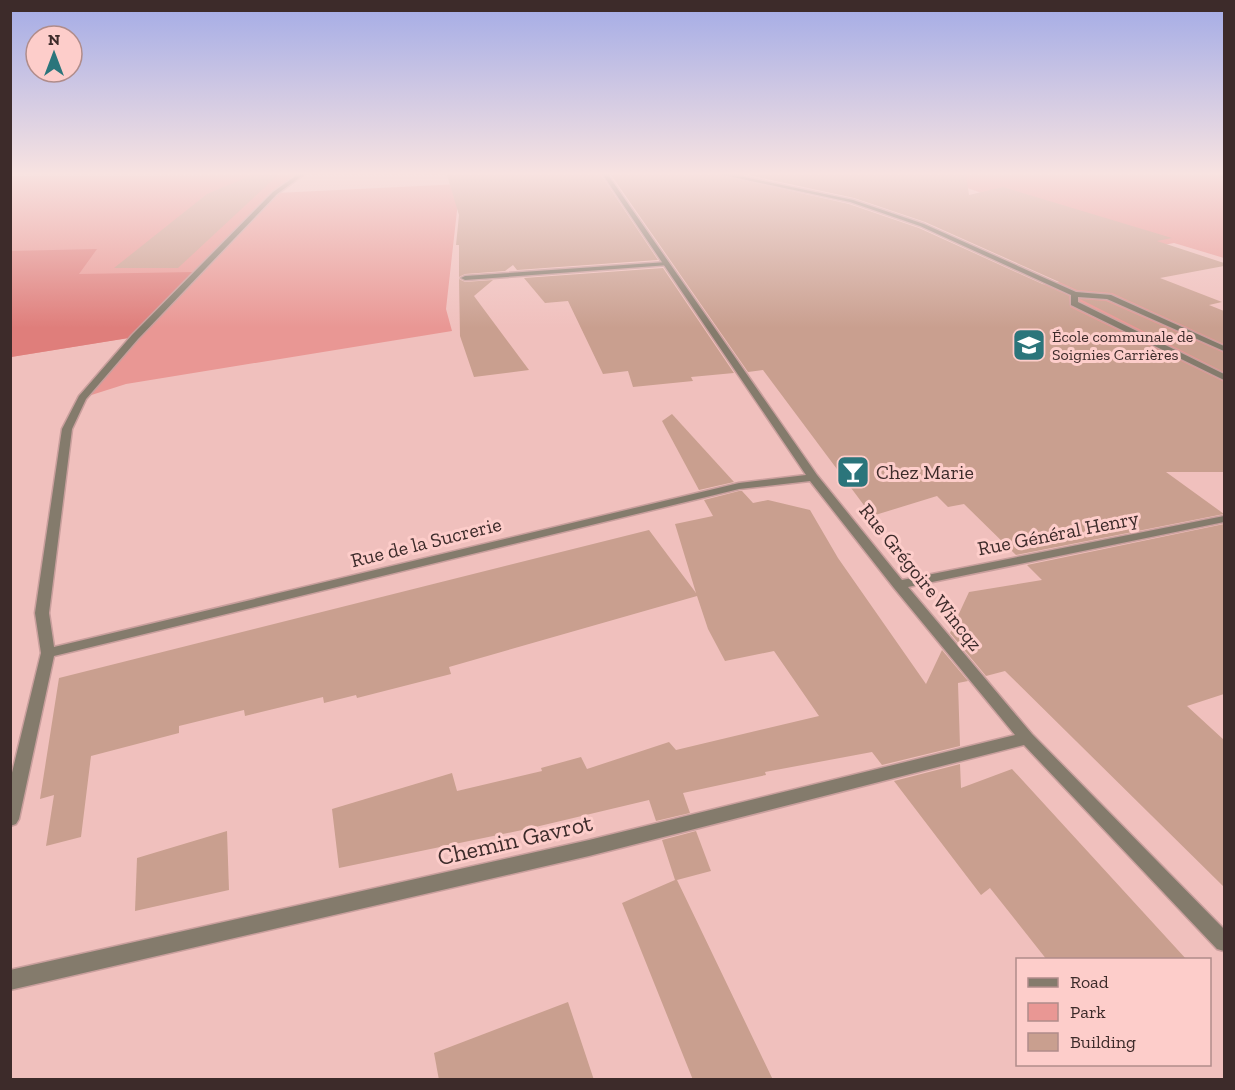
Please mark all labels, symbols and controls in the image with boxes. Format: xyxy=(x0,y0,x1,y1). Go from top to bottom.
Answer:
north arrow xyxy=(24,24,84,84)
text: N xyxy=(48,30,60,49)
school or university icon: École communale de Soignies Carrières xyxy=(1011,327,1047,363)
place label: École communale de Soignies Carrières xyxy=(1052,327,1193,364)
bar icon: Chez Marie xyxy=(835,454,871,490)
place label: Chez Marie xyxy=(876,460,974,484)
street label: Rue Grégoire Wincqz xyxy=(854,499,988,655)
street label: Rue Général Henry xyxy=(975,505,1141,560)
street label: Rue de la Sucrerie xyxy=(348,512,504,572)
street label: Chemin Gavrot xyxy=(435,808,595,871)
legend xyxy=(1016,958,1211,1066)
text: Road xyxy=(1070,971,1109,993)
text: Park xyxy=(1070,1001,1106,1023)
text: Building xyxy=(1070,1031,1136,1053)

